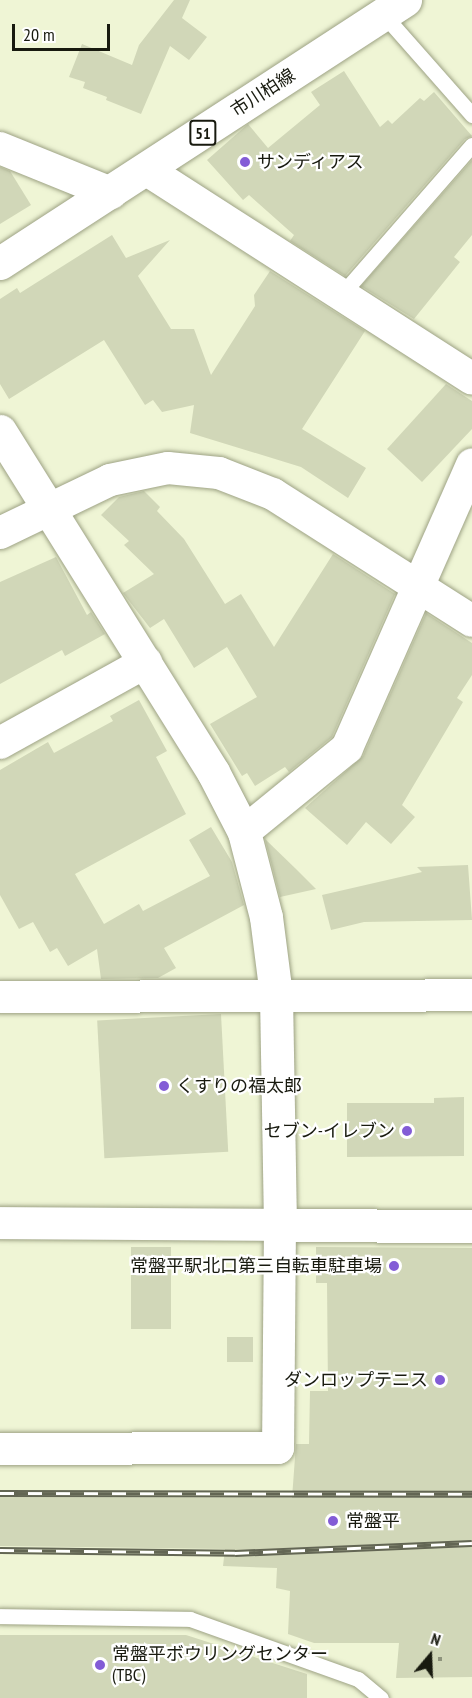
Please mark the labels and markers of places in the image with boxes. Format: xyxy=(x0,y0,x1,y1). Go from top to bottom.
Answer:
place label: サンディアス xyxy=(257,151,365,173)
marker: サンディアス xyxy=(238,155,252,169)
place label: くすりの福太郎 xyxy=(176,1075,302,1097)
marker: くすりの福太郎 xyxy=(157,1079,171,1093)
place label: セブン-イレブン xyxy=(264,1120,395,1142)
marker: セブン-イレブン xyxy=(400,1124,414,1138)
place label: 常盤平駅北口第三自転車駐車場 xyxy=(130,1255,382,1277)
marker: 常盤平駅北口第三自転車駐車場 xyxy=(387,1259,401,1273)
place label: ダンロップテニス xyxy=(284,1369,428,1391)
marker: ダンロップテニス xyxy=(433,1373,447,1387)
place label: 常盤平 xyxy=(346,1510,400,1532)
marker: 常盤平 xyxy=(324,1512,342,1530)
place label: 常盤平ボウリングセンター (TBC) xyxy=(112,1644,328,1686)
marker: 常盤平ボウリングセンター (TBC) xyxy=(93,1658,107,1672)

